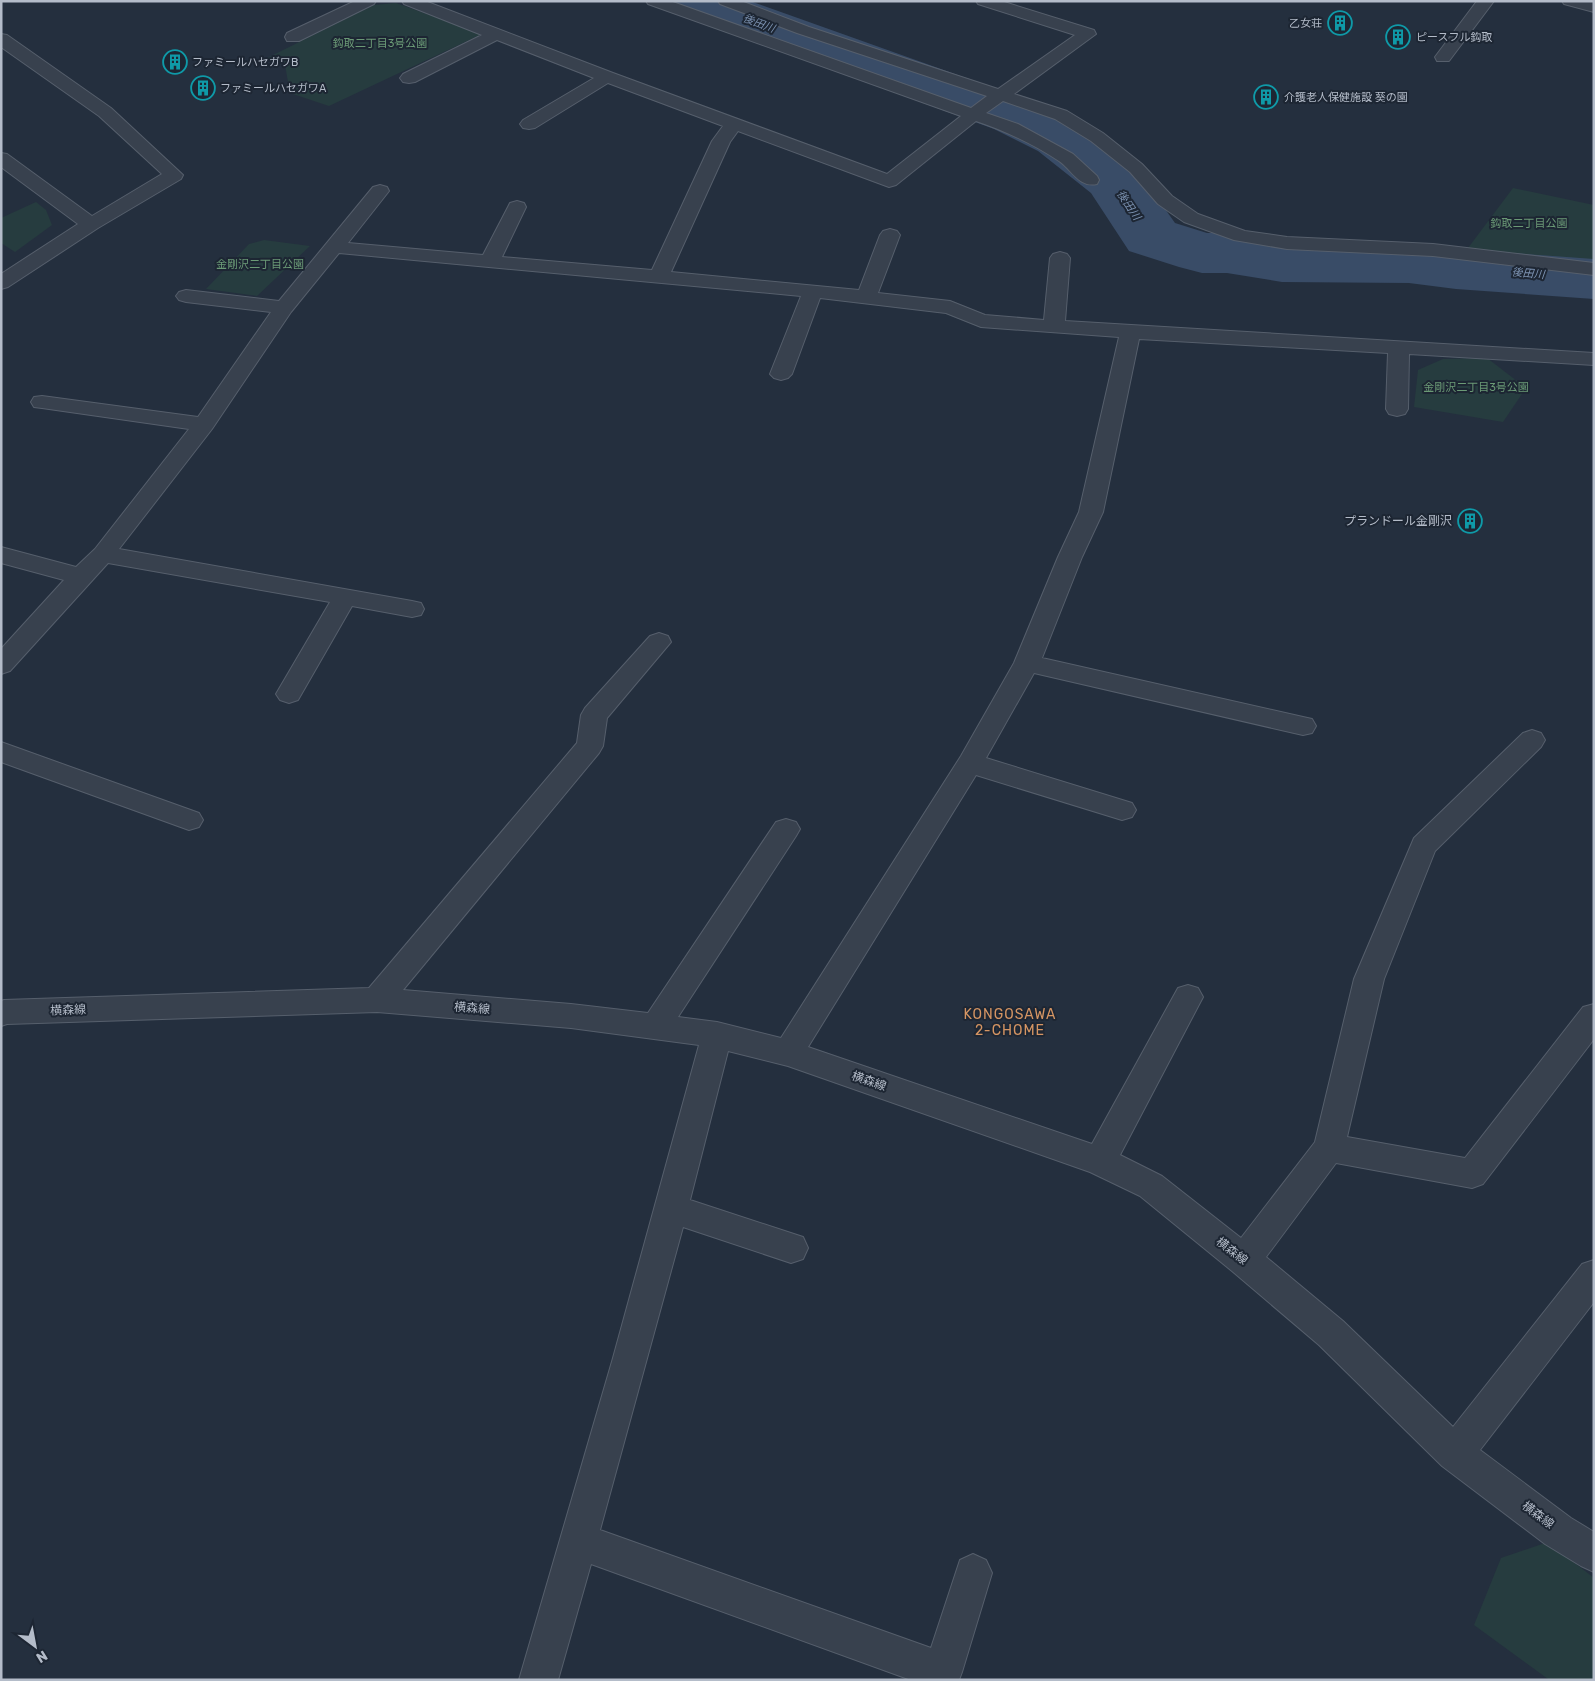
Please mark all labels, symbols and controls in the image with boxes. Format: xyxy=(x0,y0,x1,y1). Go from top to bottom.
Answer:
building icon: 乙女荘 xyxy=(1327,10,1353,36)
water label: 後田川 xyxy=(741,12,777,36)
place label: 乙女荘 xyxy=(1289,17,1322,30)
building icon: ピースフル鈎取 xyxy=(1385,24,1411,50)
place label: ピースフル鈎取 xyxy=(1416,31,1492,44)
park label: 鈎取二丁目3号公園 xyxy=(333,37,427,50)
building icon: ファミールハセガワB xyxy=(162,49,188,75)
place label: ファミールハセガワB xyxy=(192,56,298,69)
building icon: ファミールハセガワA xyxy=(190,75,216,101)
place label: ファミールハセガワA xyxy=(220,82,327,95)
building icon: 介護老人保健施設 葵の園 xyxy=(1253,84,1279,110)
place label: 介護老人保健施設 葵の園 xyxy=(1284,91,1408,104)
water label: 後田川 xyxy=(1114,188,1144,223)
park label: 鈎取二丁目公園 xyxy=(1491,217,1568,230)
park label: 金剛沢二丁目公園 xyxy=(216,258,304,271)
water label: 後田川 xyxy=(1511,266,1546,281)
park label: 金剛沢二丁目3号公園 xyxy=(1423,381,1529,394)
building icon: プランドール金剛沢 xyxy=(1457,508,1483,534)
place label: プランドール金剛沢 xyxy=(1344,514,1452,528)
street label: 横森線 xyxy=(453,999,491,1017)
street label: 横森線 xyxy=(50,1002,86,1018)
district label: KONGOSAWA 2-CHOME xyxy=(964,1006,1056,1039)
street label: 横森線 xyxy=(850,1069,888,1093)
street label: 横森線 xyxy=(1214,1234,1250,1268)
street label: 横森線 xyxy=(1519,1499,1557,1531)
north arrow xyxy=(10,1621,60,1671)
text: N xyxy=(33,1647,50,1666)

